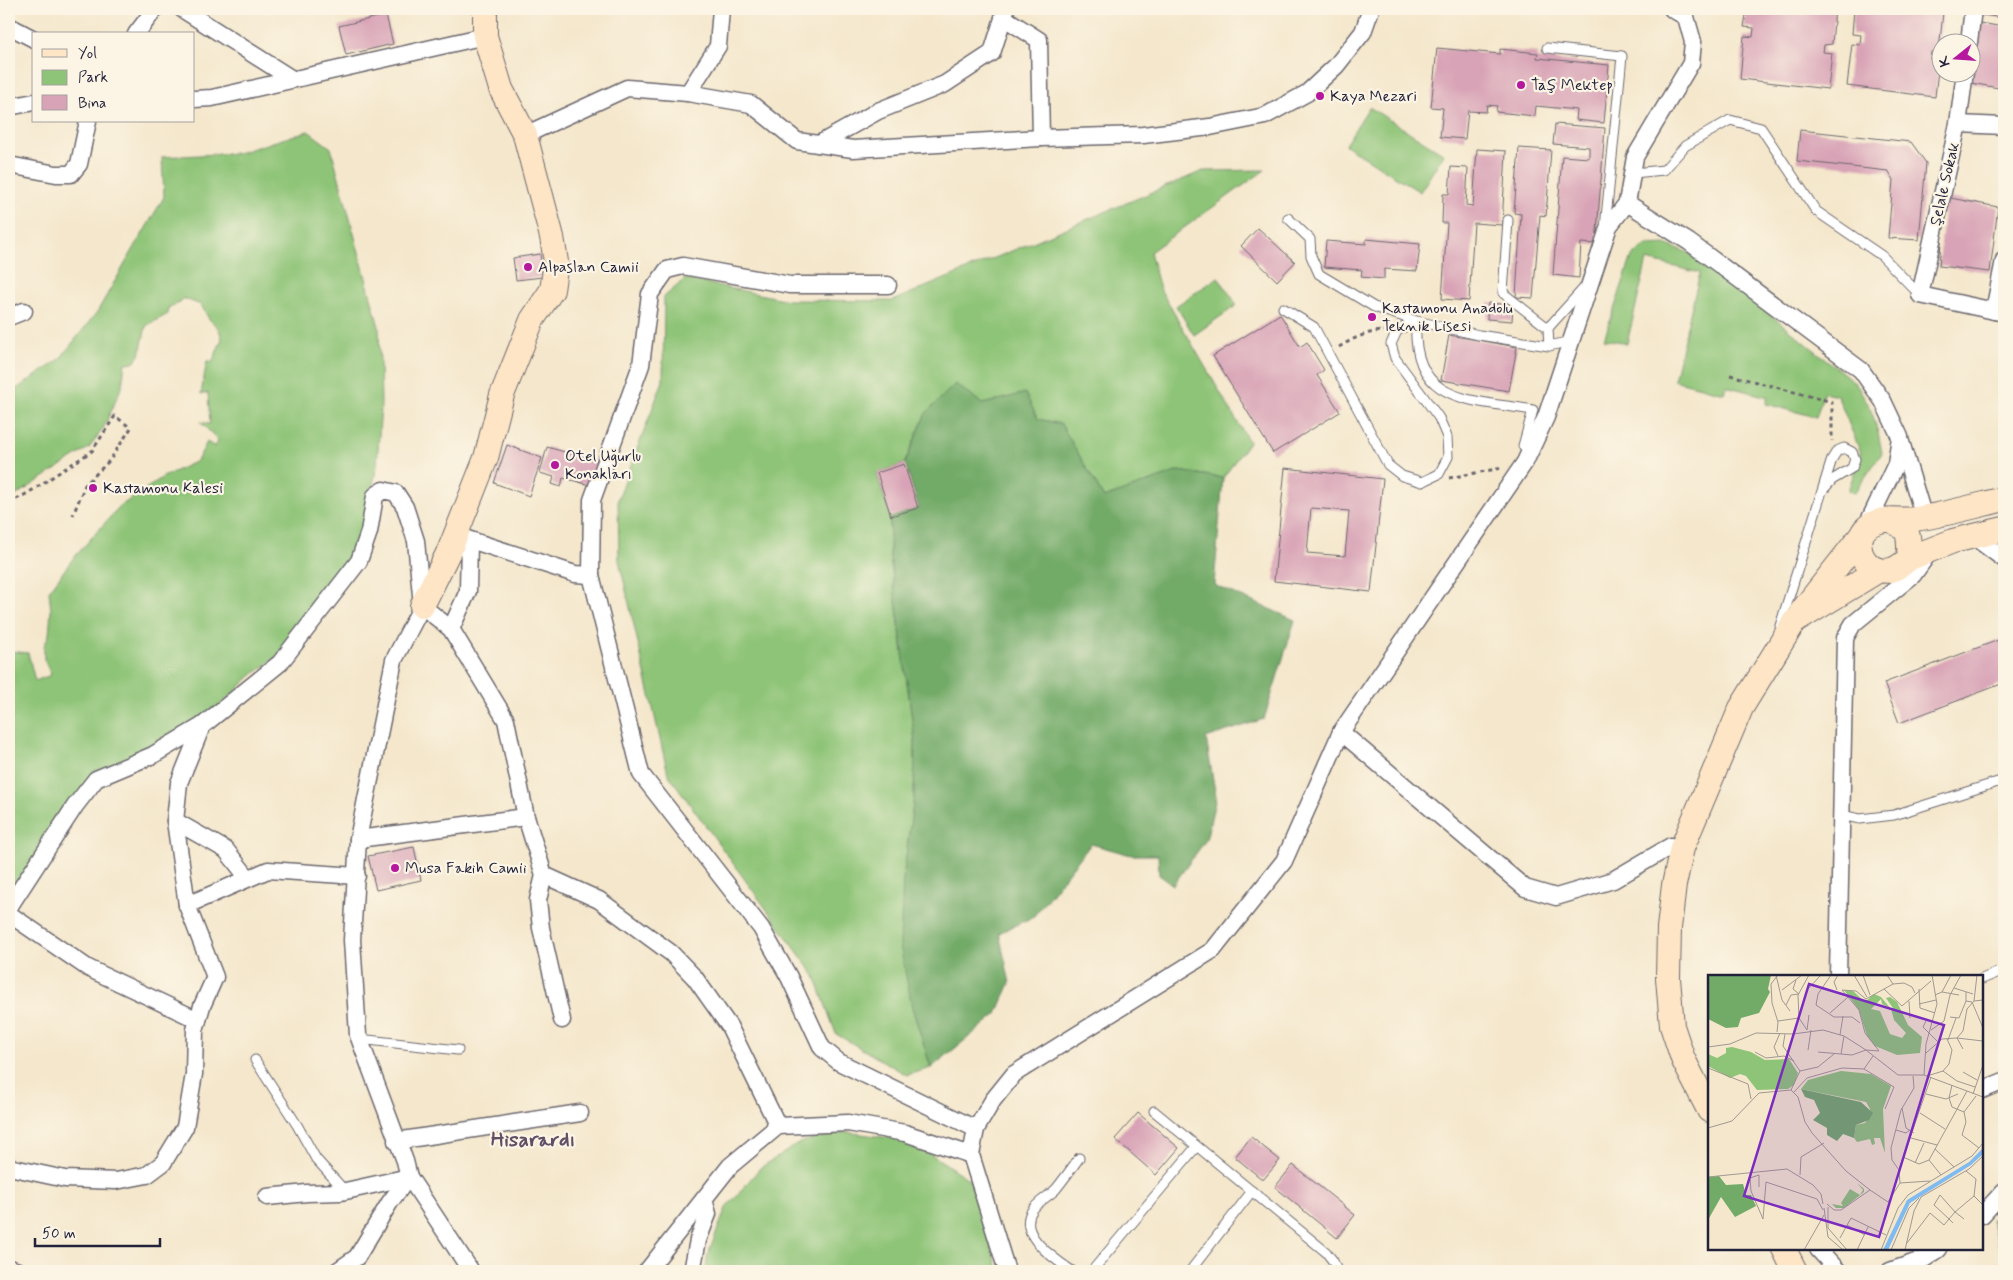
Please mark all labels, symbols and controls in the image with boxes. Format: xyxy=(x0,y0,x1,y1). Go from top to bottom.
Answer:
legend xyxy=(32,32,195,122)
north arrow xyxy=(1930,32,1980,82)
text: Yol xyxy=(78,44,97,64)
text: K xyxy=(1934,53,1955,69)
text: Park xyxy=(78,68,108,88)
place label: Taş Mektep xyxy=(1531,75,1613,96)
marker: Taş Mektep xyxy=(1515,79,1527,91)
place label: Kaya Mezari xyxy=(1330,86,1417,107)
marker: Kaya Mezari xyxy=(1314,90,1326,102)
text: Bina xyxy=(78,94,106,114)
street label: Şelale Sokak xyxy=(1925,140,1965,228)
place label: Alpaslan Camii xyxy=(538,257,639,278)
marker: Alpaslan Camii xyxy=(522,261,534,273)
place label: Kastamonu Anadolu Teknik Lisesi xyxy=(1382,298,1513,337)
marker: Kastamonu Anadolu Teknik Lisesi xyxy=(1366,311,1378,323)
place label: Otel Uğurlu Konakları xyxy=(565,446,641,485)
marker: Otel Uğurlu Konakları xyxy=(549,459,561,471)
place label: Kastamonu Kalesi xyxy=(103,478,223,499)
marker: Kastamonu Kalesi xyxy=(87,482,99,494)
place label: Musa Fakih Camii xyxy=(405,858,527,879)
marker: Musa Fakih Camii xyxy=(389,862,401,874)
inset map xyxy=(1708,975,1983,1250)
district label: Hisarardı xyxy=(491,1126,575,1154)
scale bar xyxy=(35,1215,160,1247)
text: 50 m xyxy=(42,1224,76,1244)

